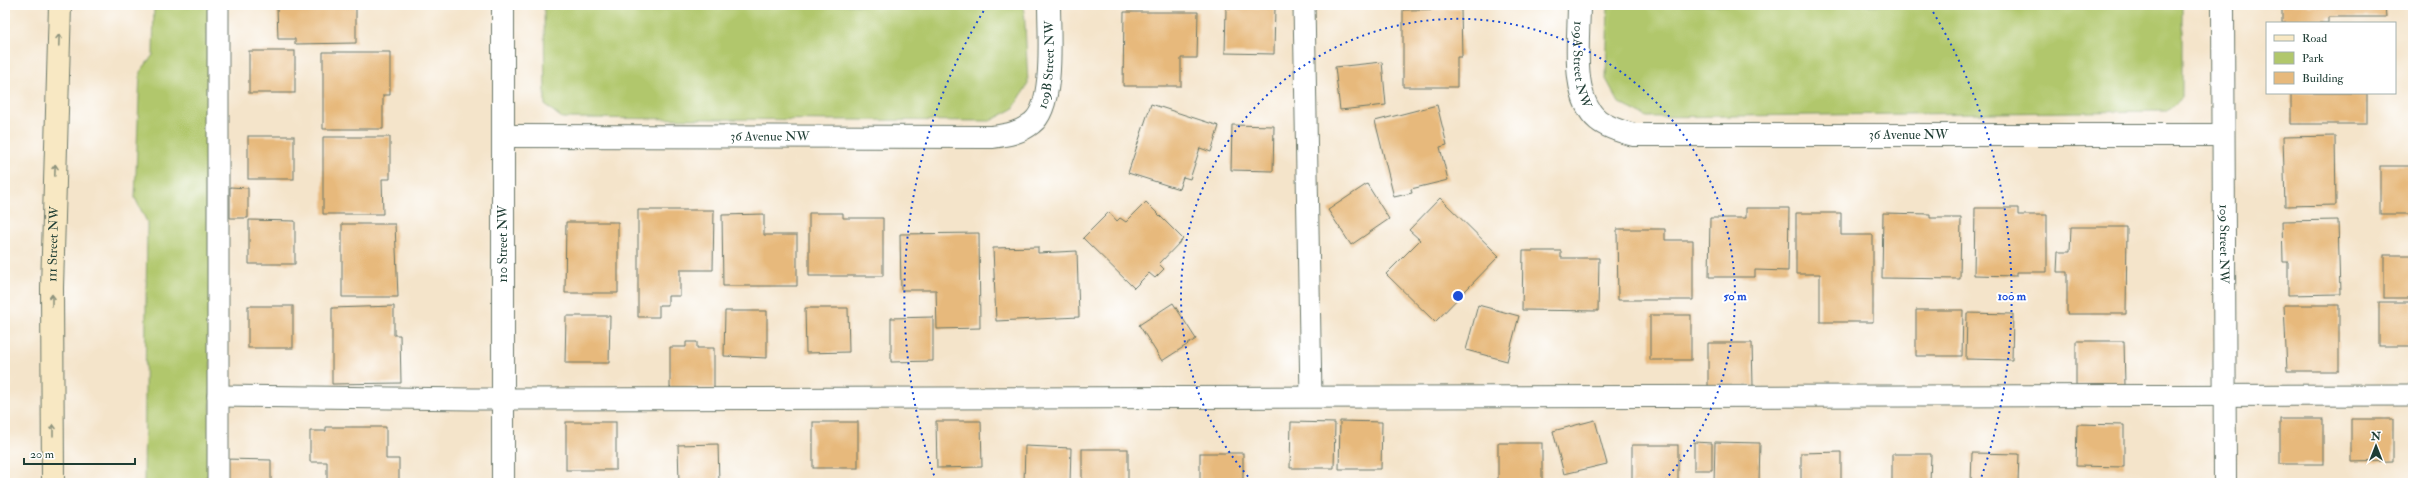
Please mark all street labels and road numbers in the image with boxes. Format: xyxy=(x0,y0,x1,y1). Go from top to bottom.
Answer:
street label: 109B Street NW xyxy=(1034,20,1058,111)
street label: 109A Street NW xyxy=(1570,21,1595,112)
street label: 36 Avenue NW xyxy=(1869,127,1949,143)
street label: 36 Avenue NW xyxy=(730,128,811,145)
street label: 110 Street NW xyxy=(495,204,511,283)
street label: 109 Street NW xyxy=(2216,204,2232,285)
street label: 111 Street NW xyxy=(44,205,62,282)

